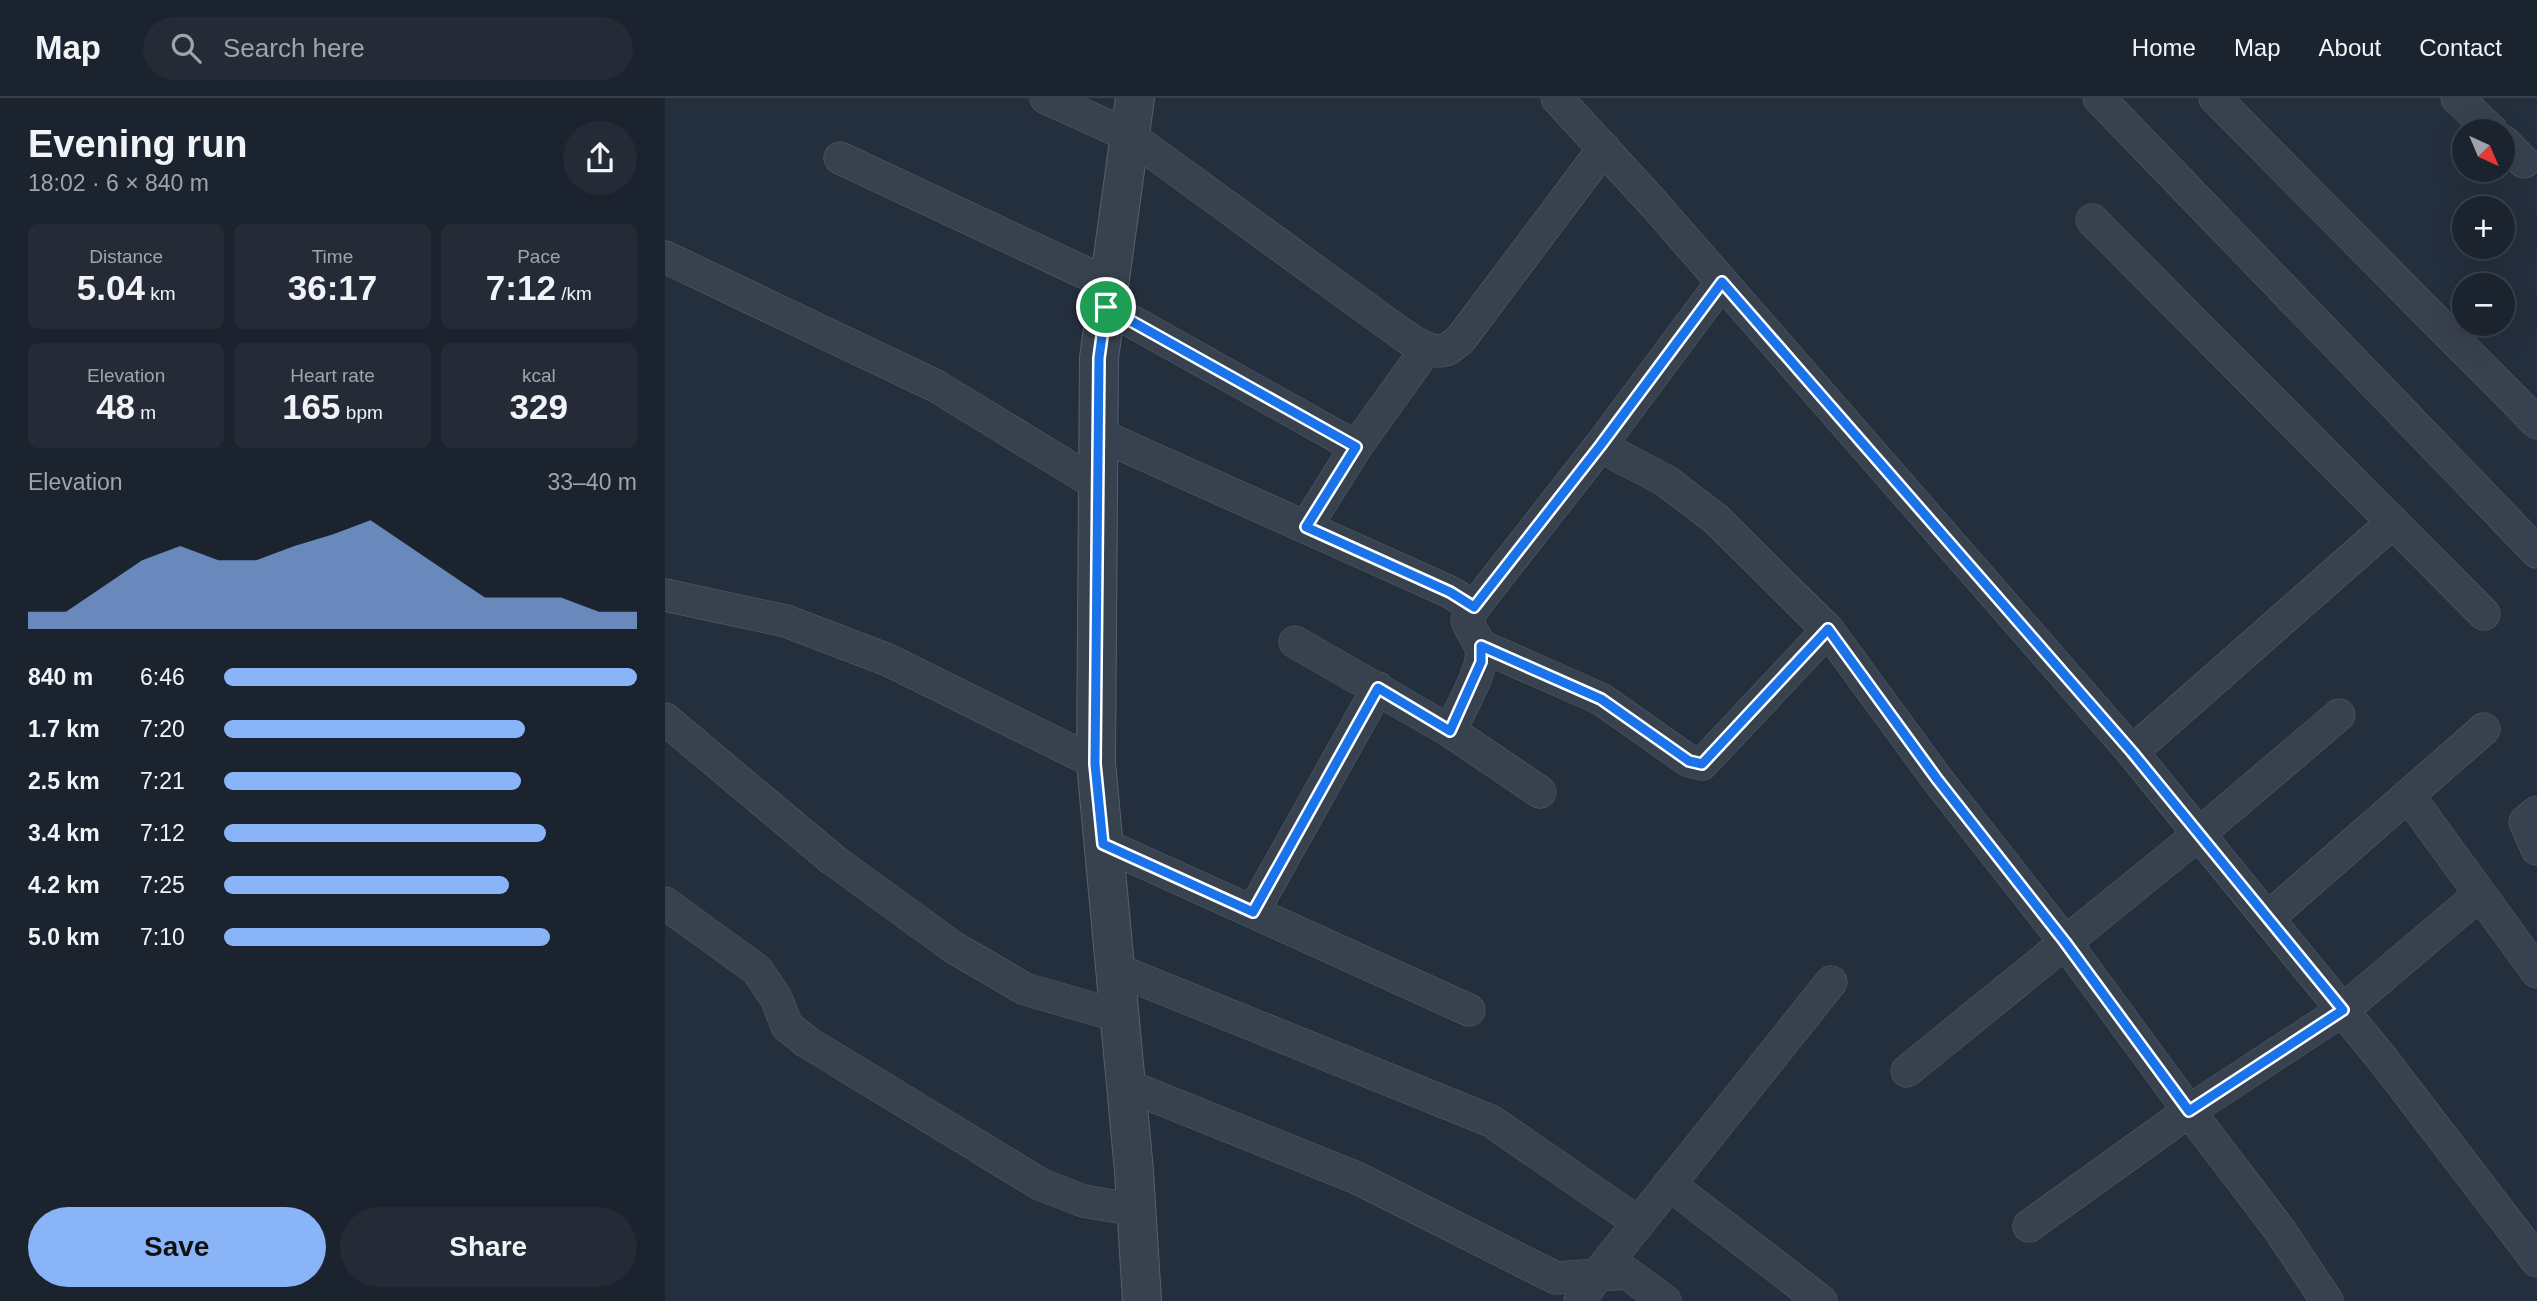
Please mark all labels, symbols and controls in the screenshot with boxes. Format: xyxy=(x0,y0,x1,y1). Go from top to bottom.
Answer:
search box xyxy=(143,17,633,80)
text: Map xyxy=(35,29,101,66)
icon: search xyxy=(167,29,205,67)
text: Search here xyxy=(223,33,365,63)
text: Home xyxy=(2132,34,2196,61)
text: Map xyxy=(2234,34,2281,61)
text: About xyxy=(2319,34,2381,61)
text: Contact xyxy=(2419,34,2502,61)
north arrow xyxy=(2452,119,2515,182)
map controls xyxy=(2452,119,2515,336)
button: share xyxy=(563,121,637,195)
text: Evening run xyxy=(28,123,248,165)
text: 18:02 · 6 × 840 m xyxy=(28,170,209,196)
button: + xyxy=(2452,196,2515,259)
text: Distance xyxy=(89,246,163,267)
text: Time xyxy=(312,246,353,267)
text: Pace xyxy=(517,246,560,267)
text: 5.04 xyxy=(77,268,145,307)
text: 36:17 xyxy=(288,268,377,307)
text: 7:12 xyxy=(486,268,556,307)
button: − xyxy=(2452,273,2515,336)
pin xyxy=(1076,277,1136,337)
text: km xyxy=(145,283,176,304)
text: /km xyxy=(556,283,592,304)
icon: arrive xyxy=(1087,288,1125,326)
text: Elevation xyxy=(87,365,165,386)
text: Heart rate xyxy=(290,365,375,386)
text: kcal xyxy=(522,365,556,386)
text: 48 xyxy=(96,387,135,426)
text: 165 xyxy=(282,387,341,426)
text: 329 xyxy=(510,387,568,426)
text: m xyxy=(135,402,156,423)
text: bpm xyxy=(341,402,383,423)
text: Elevation xyxy=(28,469,123,495)
text: 33–40 m xyxy=(547,469,637,495)
text: 840 m xyxy=(28,664,93,690)
text: 6:46 xyxy=(140,664,185,690)
text: 1.7 km xyxy=(28,716,100,742)
text: 7:20 xyxy=(140,716,185,742)
text: 2.5 km xyxy=(28,768,100,794)
text: 7:21 xyxy=(140,768,185,794)
text: 3.4 km xyxy=(28,820,100,846)
text: 7:12 xyxy=(140,820,185,846)
text: 4.2 km xyxy=(28,872,100,898)
text: 7:25 xyxy=(140,872,185,898)
text: 5.0 km xyxy=(28,924,100,950)
text: 7:10 xyxy=(140,924,185,950)
button: Save xyxy=(28,1207,326,1287)
button: Share xyxy=(340,1207,637,1287)

